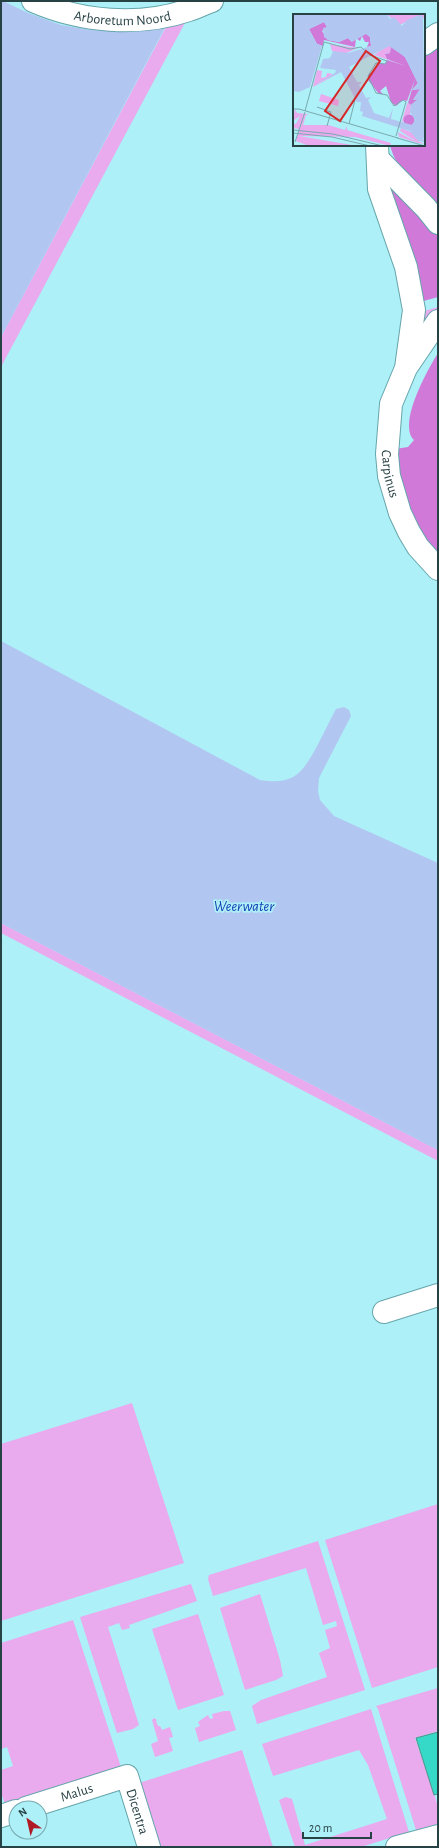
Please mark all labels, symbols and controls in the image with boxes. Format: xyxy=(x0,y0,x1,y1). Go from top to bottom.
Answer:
street label: Arboretum Noord xyxy=(73,9,172,28)
inset map xyxy=(293,14,425,146)
street label: Carpinus xyxy=(379,449,401,499)
water label: Weerwater xyxy=(214,899,275,914)
street label: Malus xyxy=(59,1781,95,1805)
street label: Dicentra xyxy=(123,1787,151,1837)
north arrow xyxy=(8,1800,48,1840)
text: N xyxy=(16,1805,29,1819)
scale bar xyxy=(303,1814,371,1840)
text: 20 m xyxy=(309,1822,332,1834)

